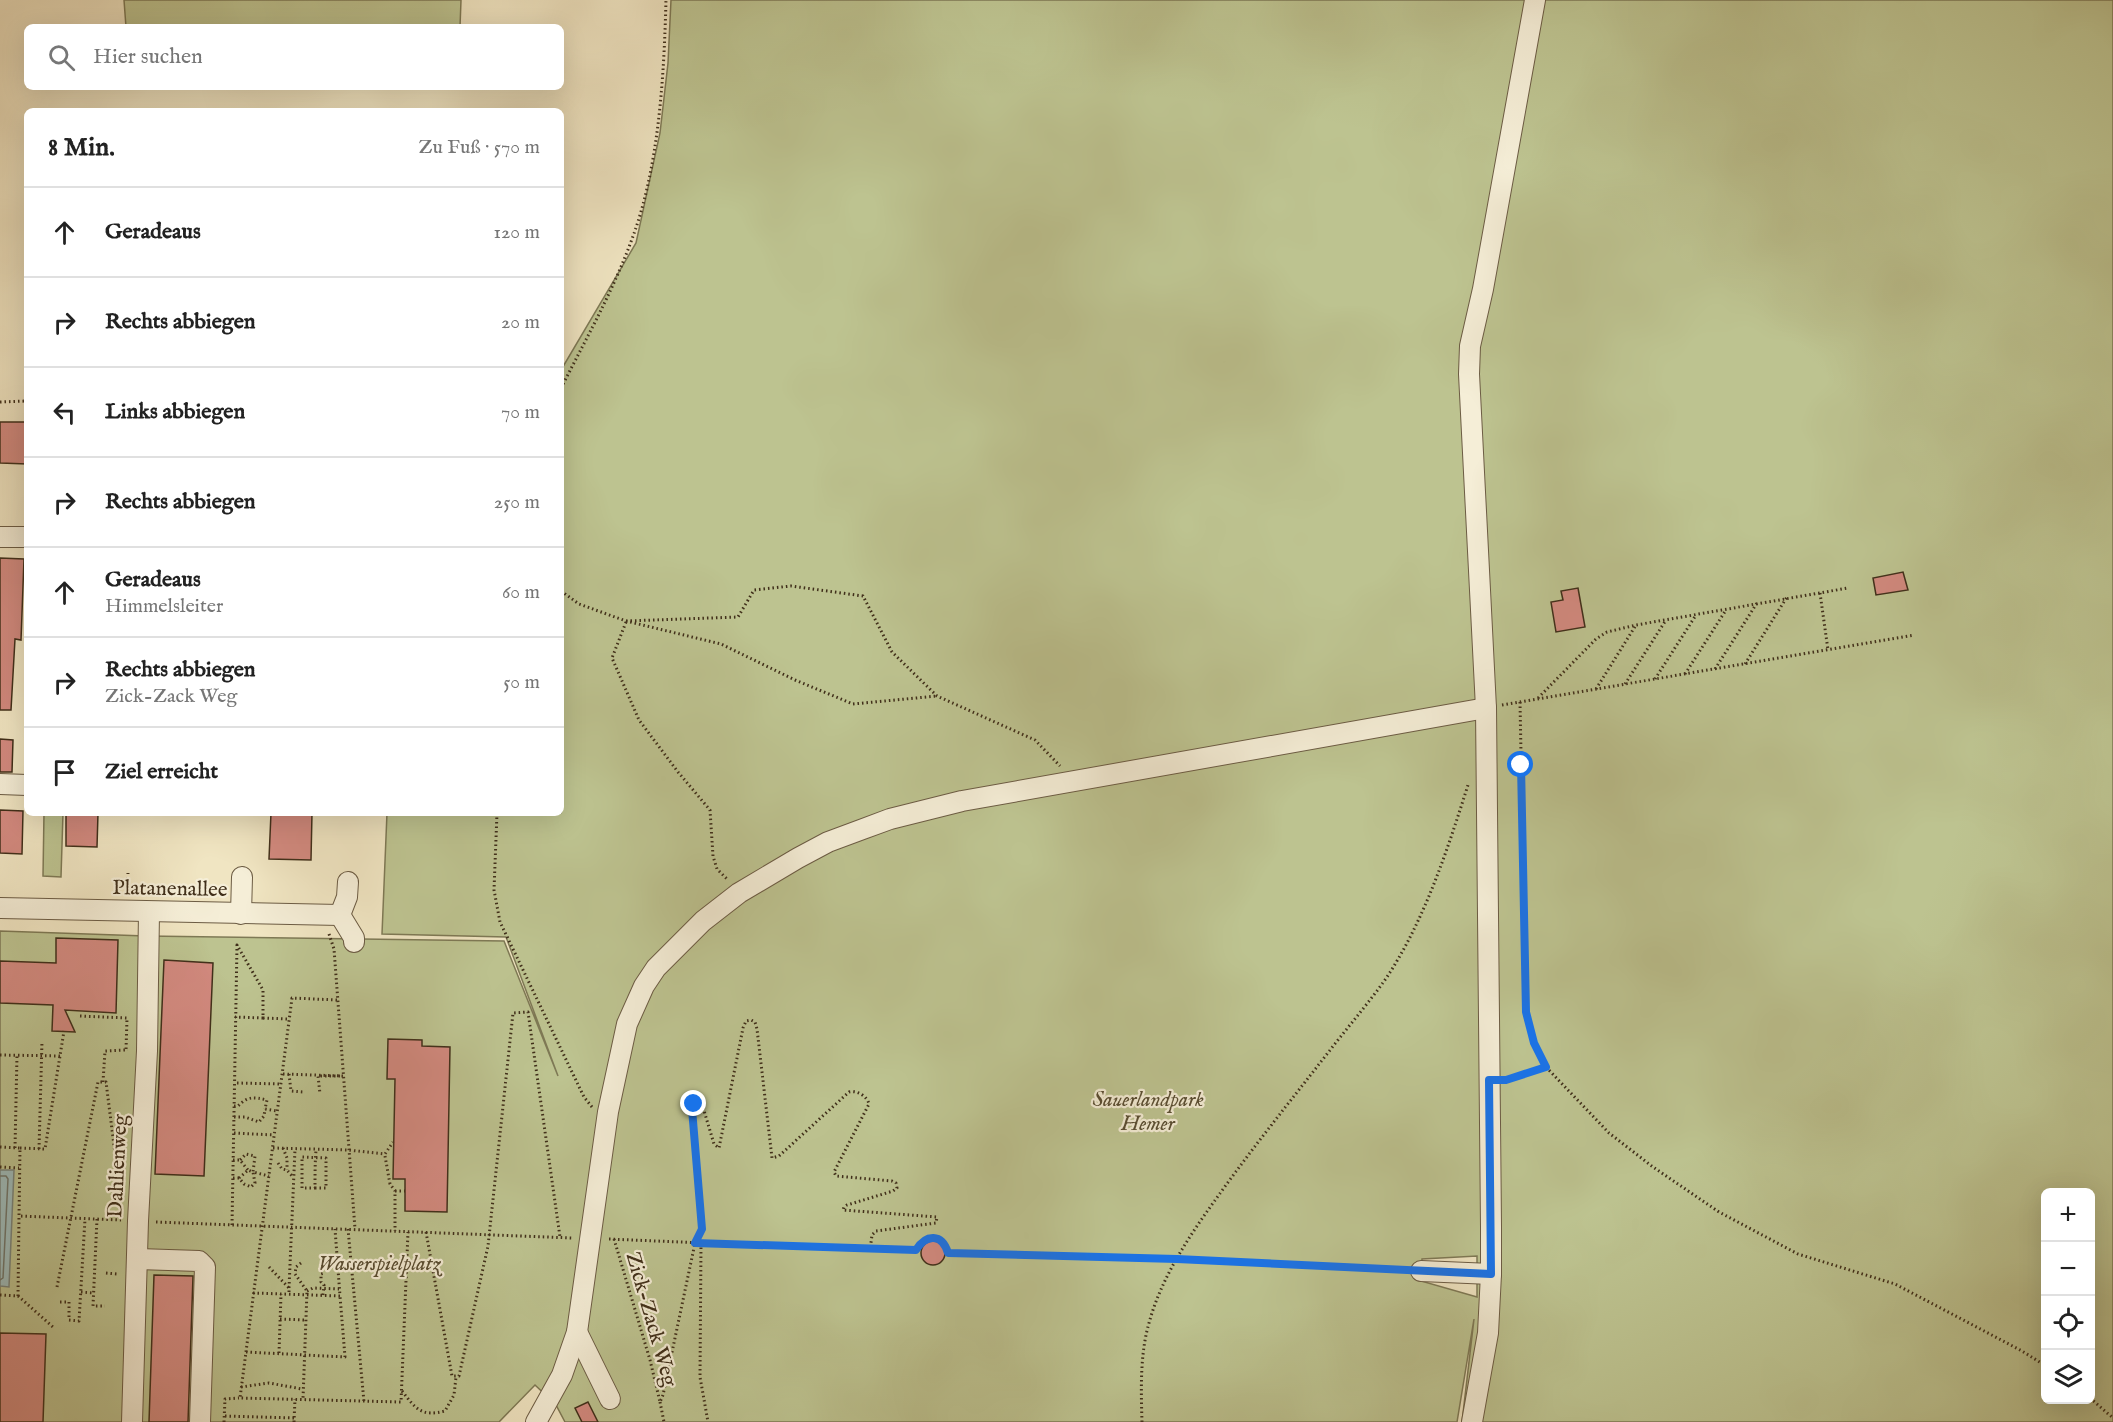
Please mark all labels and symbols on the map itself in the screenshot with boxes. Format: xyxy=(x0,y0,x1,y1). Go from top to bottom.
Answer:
route start xyxy=(1507,751,1533,777)
street label: Platanenallee xyxy=(112,875,228,904)
park label: Sauerlandpark Hemer xyxy=(1092,1087,1204,1138)
route end xyxy=(680,1090,706,1116)
street label: Dahlienweg xyxy=(102,1113,135,1219)
street label: Zick-Zack Weg xyxy=(618,1249,683,1390)
park label: Wasserspielplatz xyxy=(318,1251,442,1278)

